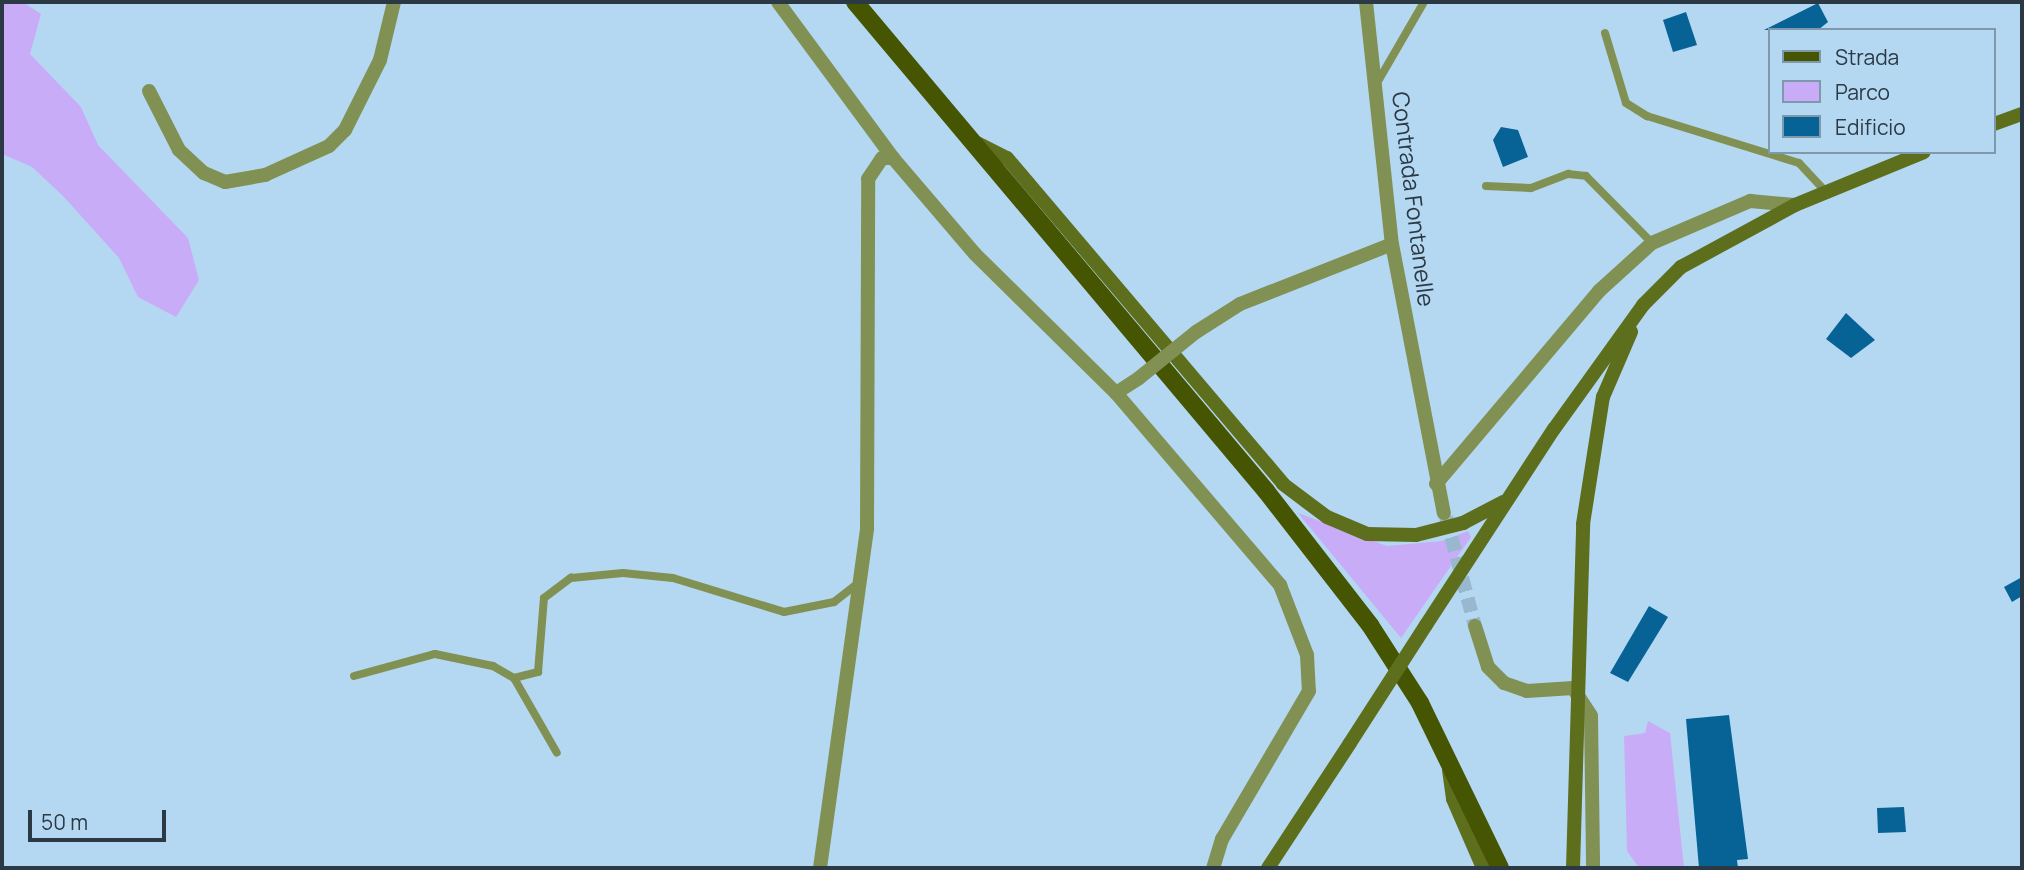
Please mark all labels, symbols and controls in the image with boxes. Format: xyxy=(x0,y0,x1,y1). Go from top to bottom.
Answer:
legend xyxy=(1769,28,1996,154)
text: Strada xyxy=(1835,43,1899,71)
text: Parco xyxy=(1835,78,1890,106)
street label: Contrada Fontanelle xyxy=(1387,90,1441,308)
text: Edificio xyxy=(1835,113,1906,141)
scale bar xyxy=(32,796,170,840)
text: 50 m xyxy=(41,808,88,836)

